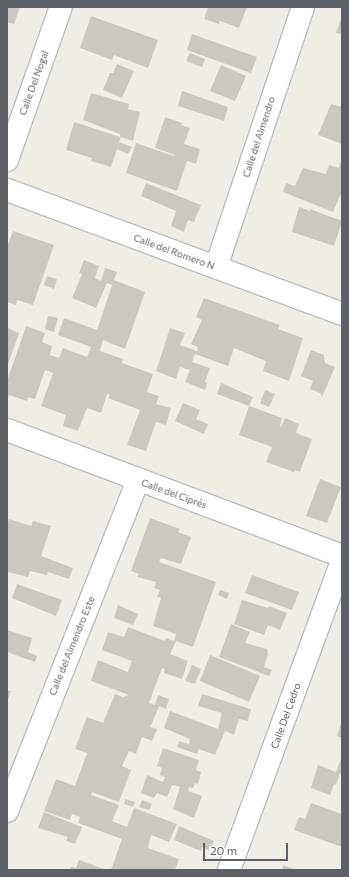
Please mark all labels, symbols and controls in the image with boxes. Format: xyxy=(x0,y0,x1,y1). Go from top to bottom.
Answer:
street label: Calle Del Nogal xyxy=(17,49,51,117)
street label: Calle del Almendro xyxy=(240,95,278,179)
street label: Calle del Romero N xyxy=(132,232,216,272)
street label: Calle del Ciprés xyxy=(140,477,208,511)
street label: Calle del Almendro Este xyxy=(47,594,97,698)
street label: Calle Del Cedro xyxy=(269,681,303,751)
scale bar xyxy=(205,835,290,861)
text: 20 m xyxy=(210,843,237,857)

